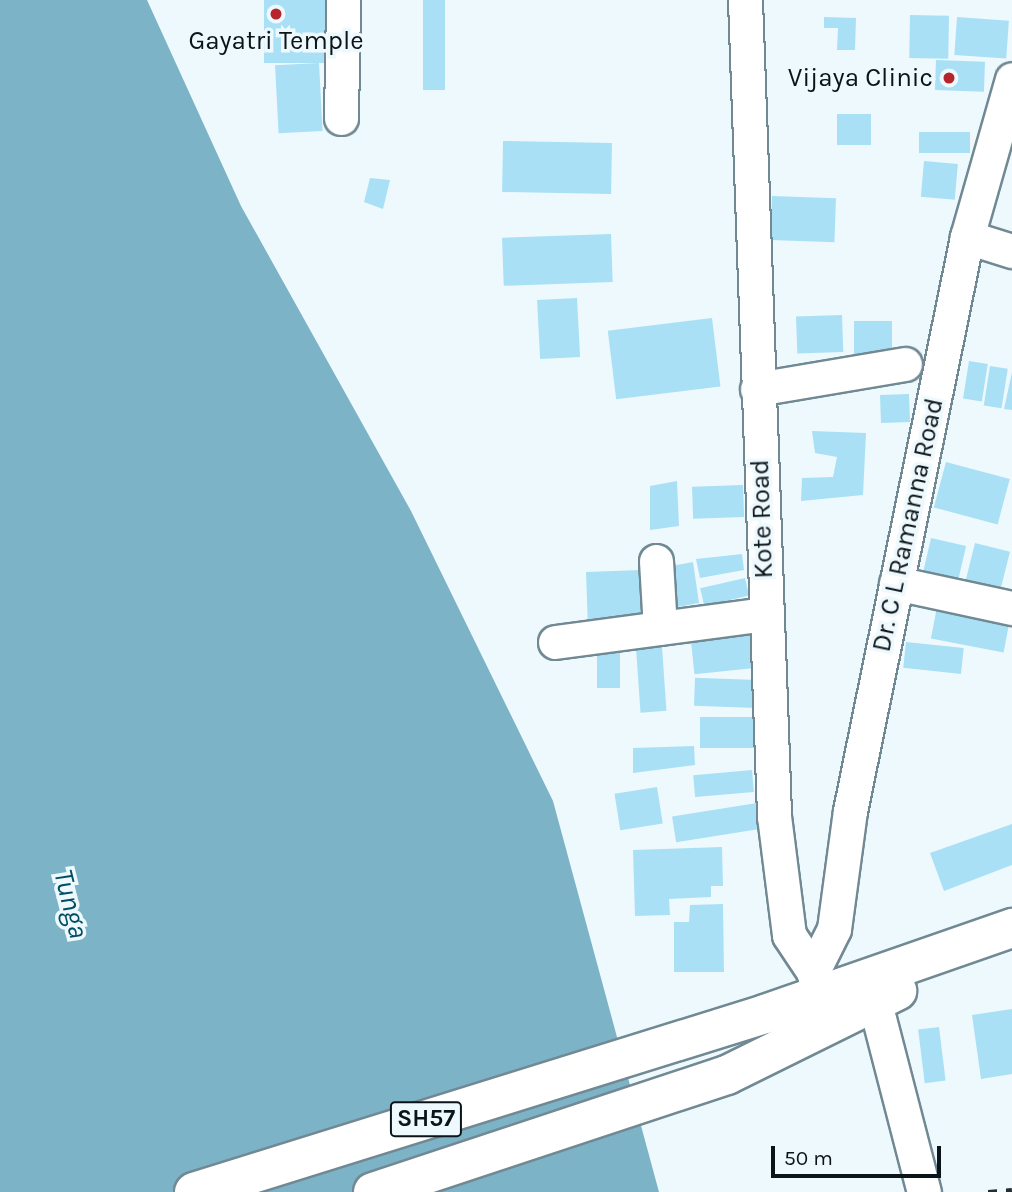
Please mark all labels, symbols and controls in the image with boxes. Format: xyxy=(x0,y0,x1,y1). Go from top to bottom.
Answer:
marker: Gayatri Temple xyxy=(268,6,284,22)
place label: Gayatri Temple xyxy=(188,25,364,57)
place label: Vijaya Clinic xyxy=(788,62,933,94)
marker: Vijaya Clinic xyxy=(939,68,959,88)
street label: Dr. C L Ramanna Road xyxy=(866,395,950,655)
street label: Kote Road xyxy=(744,459,780,579)
water label: Tunga xyxy=(46,866,96,942)
road number: SH57 xyxy=(389,1098,463,1140)
scale bar xyxy=(774,1132,944,1176)
text: 50 m xyxy=(784,1146,833,1170)

